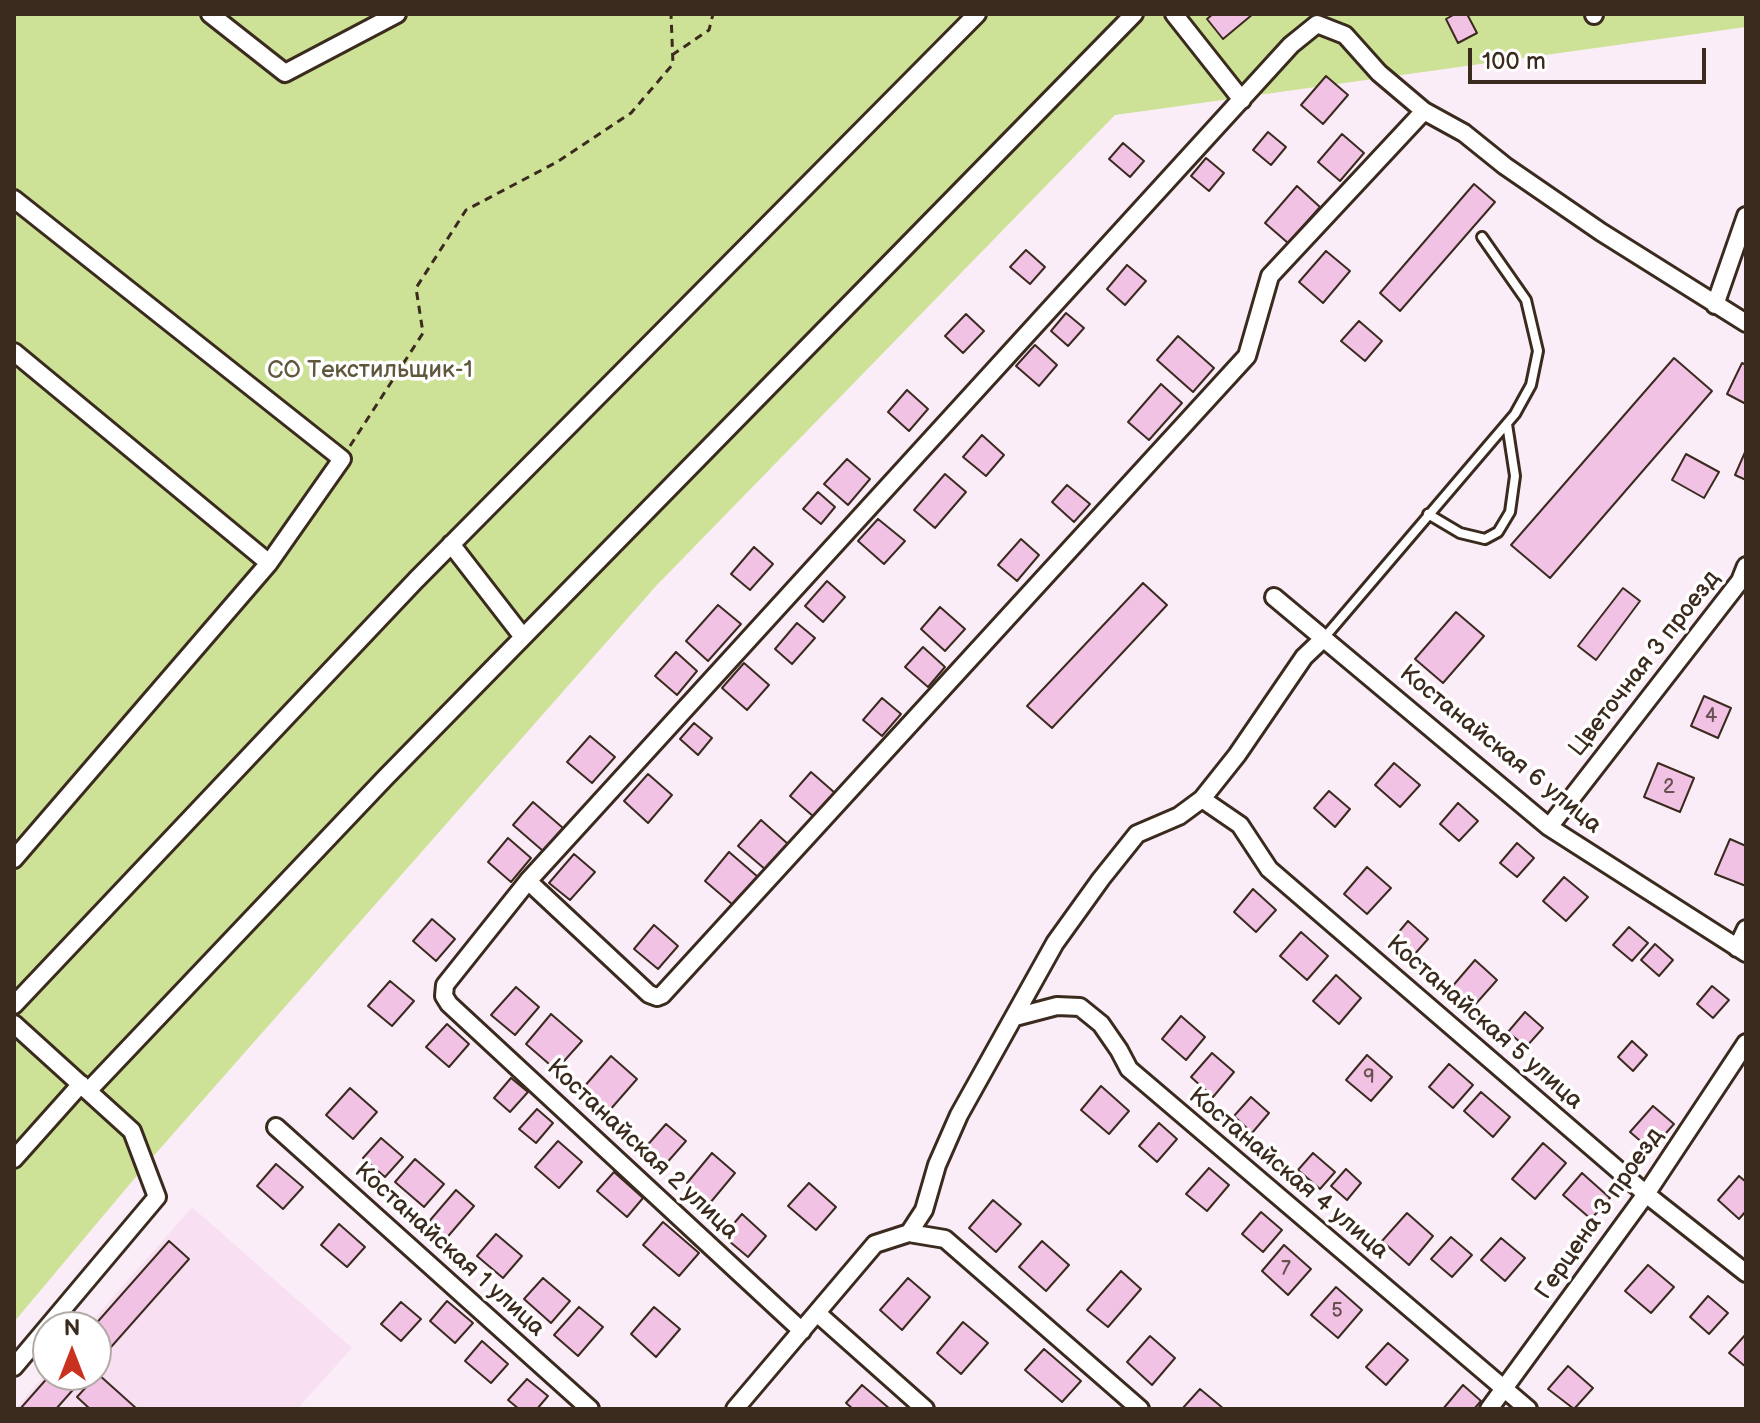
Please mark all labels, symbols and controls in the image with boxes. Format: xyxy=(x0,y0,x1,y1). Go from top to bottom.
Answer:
scale bar xyxy=(1472,32,1710,82)
text: 100 m xyxy=(1482,47,1546,76)
park label: СО Текстильщик-1 xyxy=(267,357,473,385)
street label: Цветочная 3 проезд xyxy=(1563,565,1727,763)
street label: Костанайская 6 улица xyxy=(1393,660,1607,840)
house number: 4 xyxy=(1705,705,1717,729)
house number: 2 xyxy=(1663,776,1675,800)
street label: Костанайская 5 улица xyxy=(1380,930,1588,1116)
street label: Костанайская 2 улица xyxy=(540,1054,744,1246)
house number: 9 xyxy=(1363,1066,1375,1090)
street label: Костанайская 4 улица xyxy=(1182,1082,1394,1266)
street label: Герцена 3 проезд xyxy=(1530,1123,1670,1305)
street label: Костанайская 1 улица xyxy=(348,1157,550,1343)
house number: 7 xyxy=(1281,1258,1291,1282)
house number: 5 xyxy=(1331,1300,1343,1324)
north arrow xyxy=(32,1311,112,1391)
text: N xyxy=(64,1315,80,1342)

